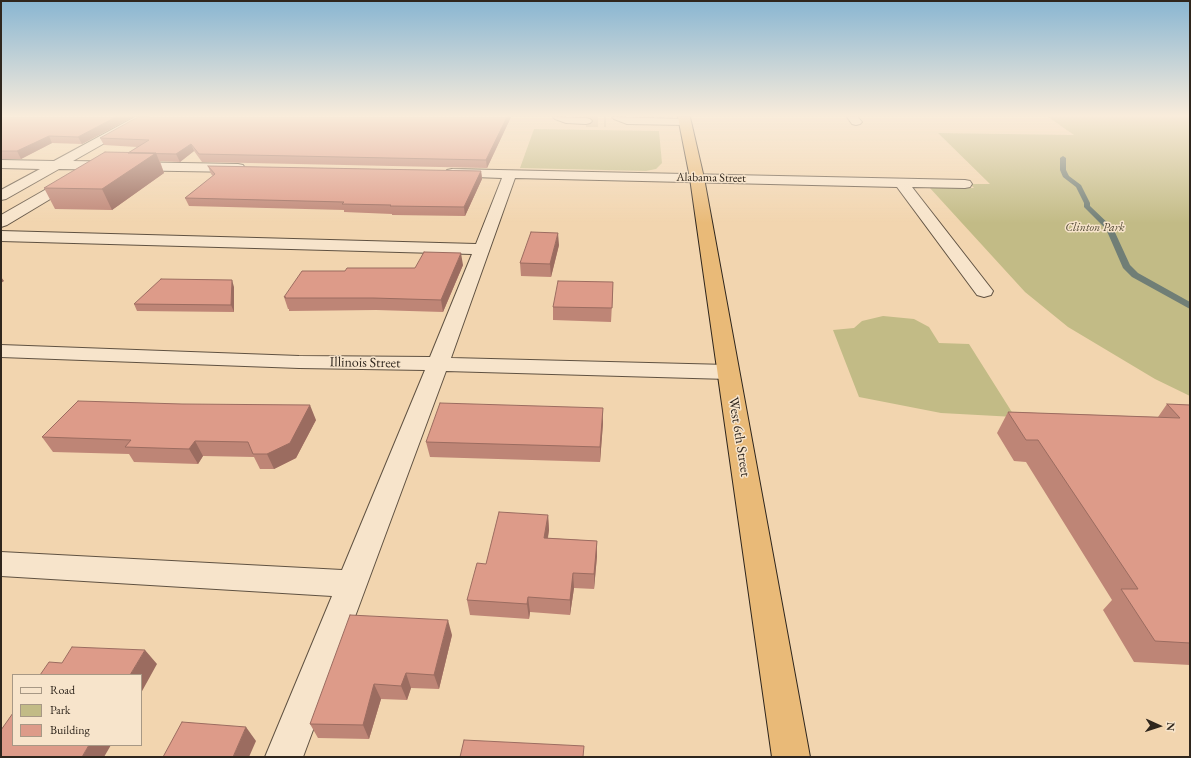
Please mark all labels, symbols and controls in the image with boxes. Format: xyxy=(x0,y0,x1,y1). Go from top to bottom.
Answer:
street label: Alabama Street xyxy=(676,170,746,186)
park label: Clinton Park xyxy=(1065,221,1125,235)
street label: Illinois Street xyxy=(329,354,401,372)
street label: West 6th Street xyxy=(724,396,754,478)
legend xyxy=(12,674,142,746)
text: Road xyxy=(50,682,75,698)
text: Park xyxy=(50,702,70,718)
north arrow xyxy=(1139,706,1179,746)
text: Building xyxy=(50,722,90,738)
text: N xyxy=(1164,722,1178,731)

